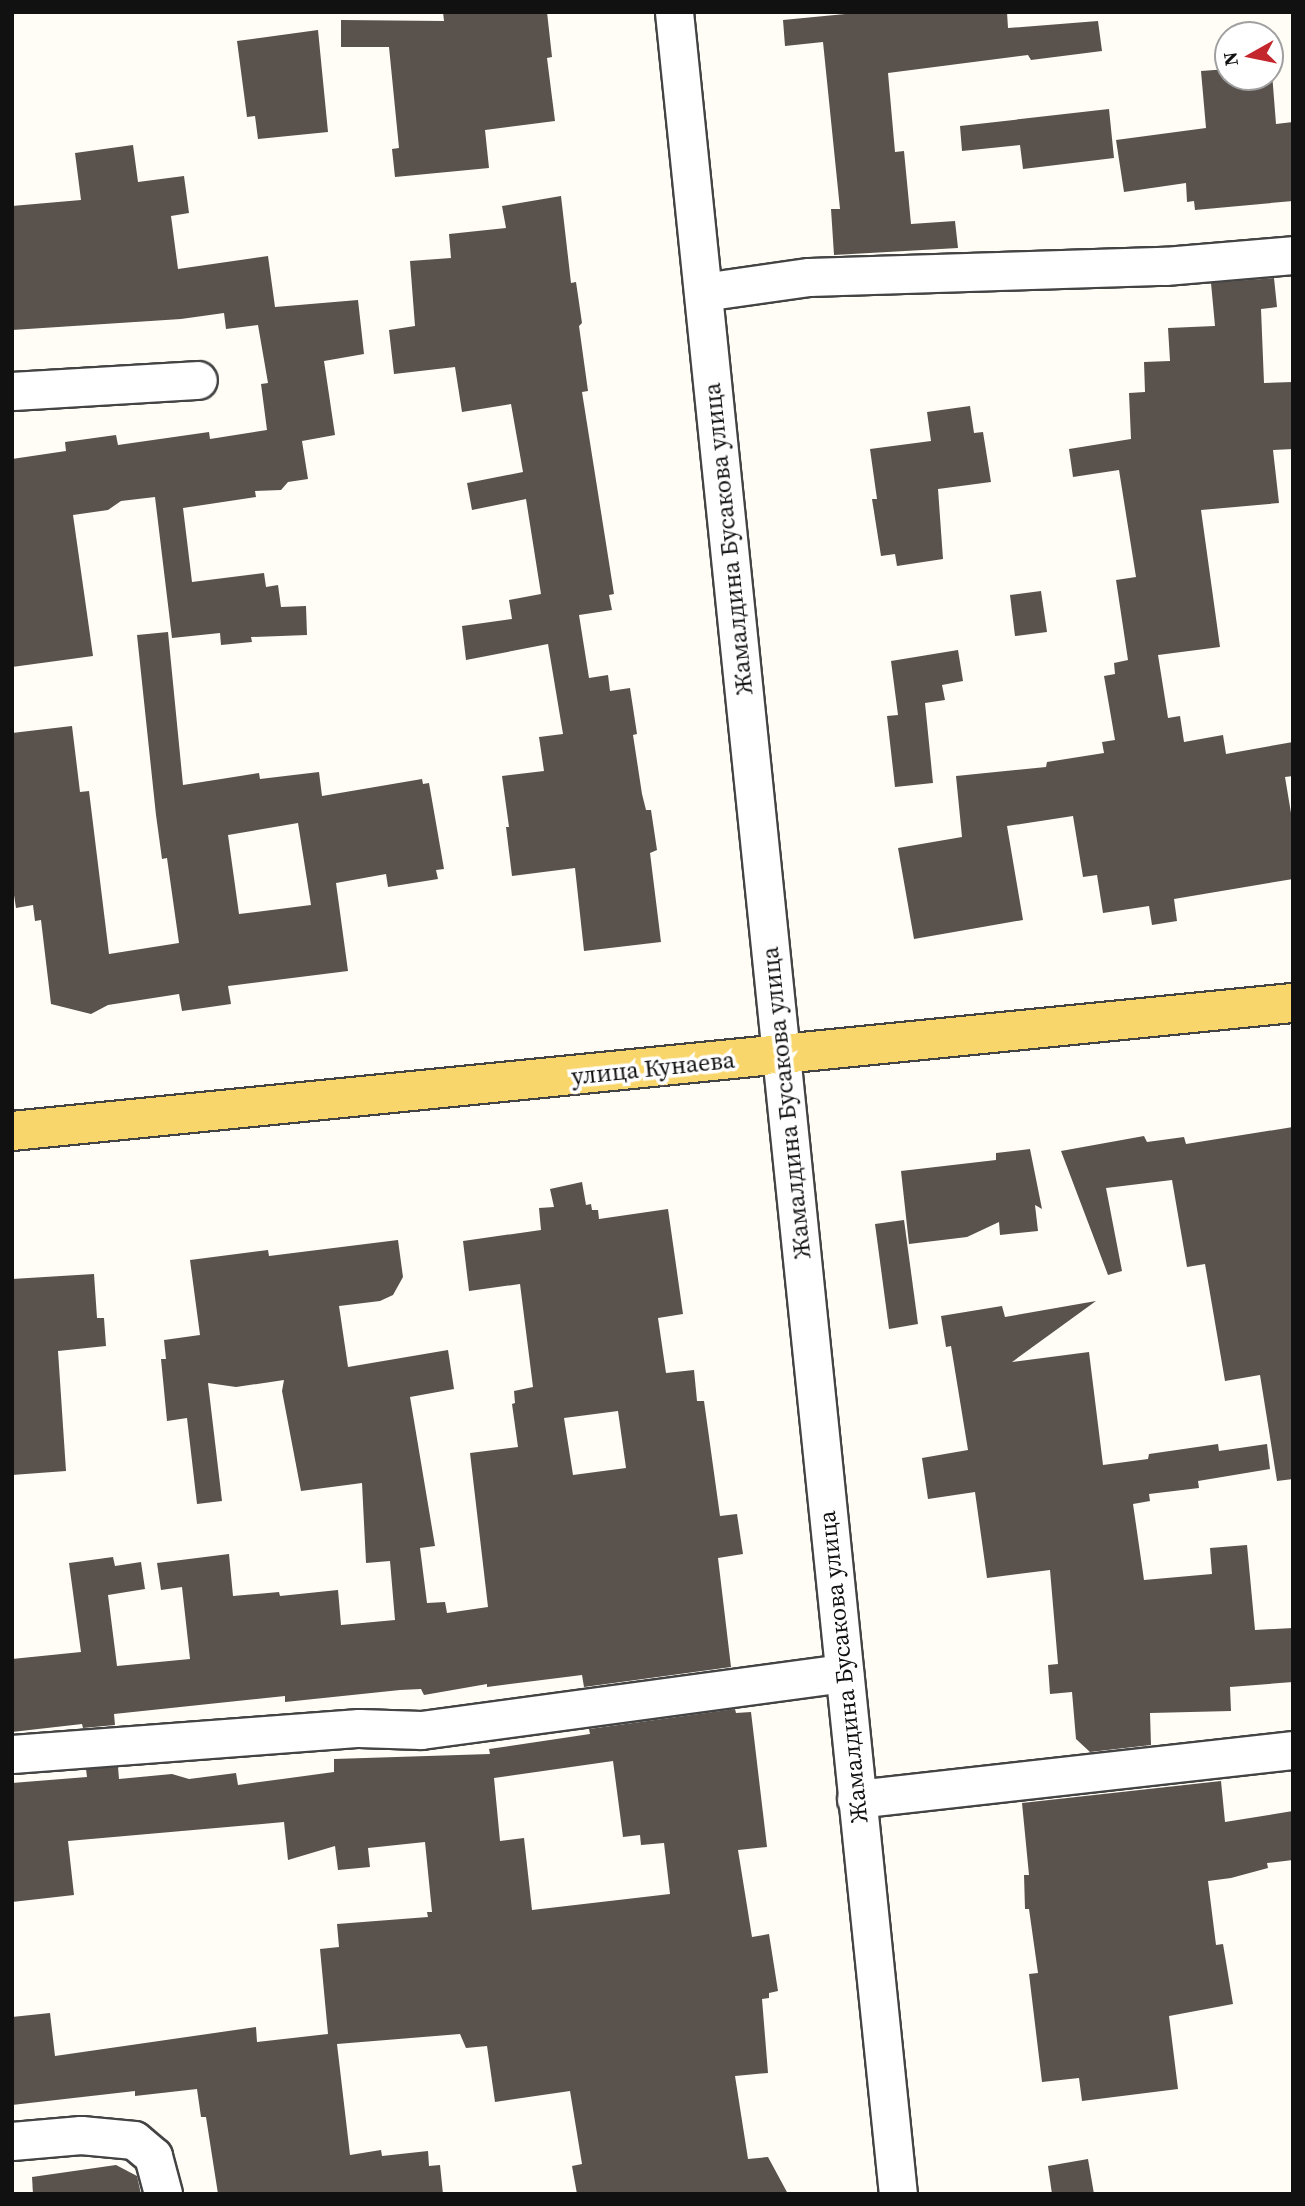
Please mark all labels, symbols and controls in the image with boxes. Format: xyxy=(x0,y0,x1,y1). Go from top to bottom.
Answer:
north arrow xyxy=(1214,21,1284,91)
text: N xyxy=(1216,50,1244,68)
street label: Жамалдина Бусакова улица xyxy=(697,381,759,697)
street label: Жамалдина Бусакова улица xyxy=(755,945,817,1261)
street label: улица Кунаева xyxy=(570,1045,736,1091)
street label: Жамалдина Бусакова улица xyxy=(812,1509,874,1825)

